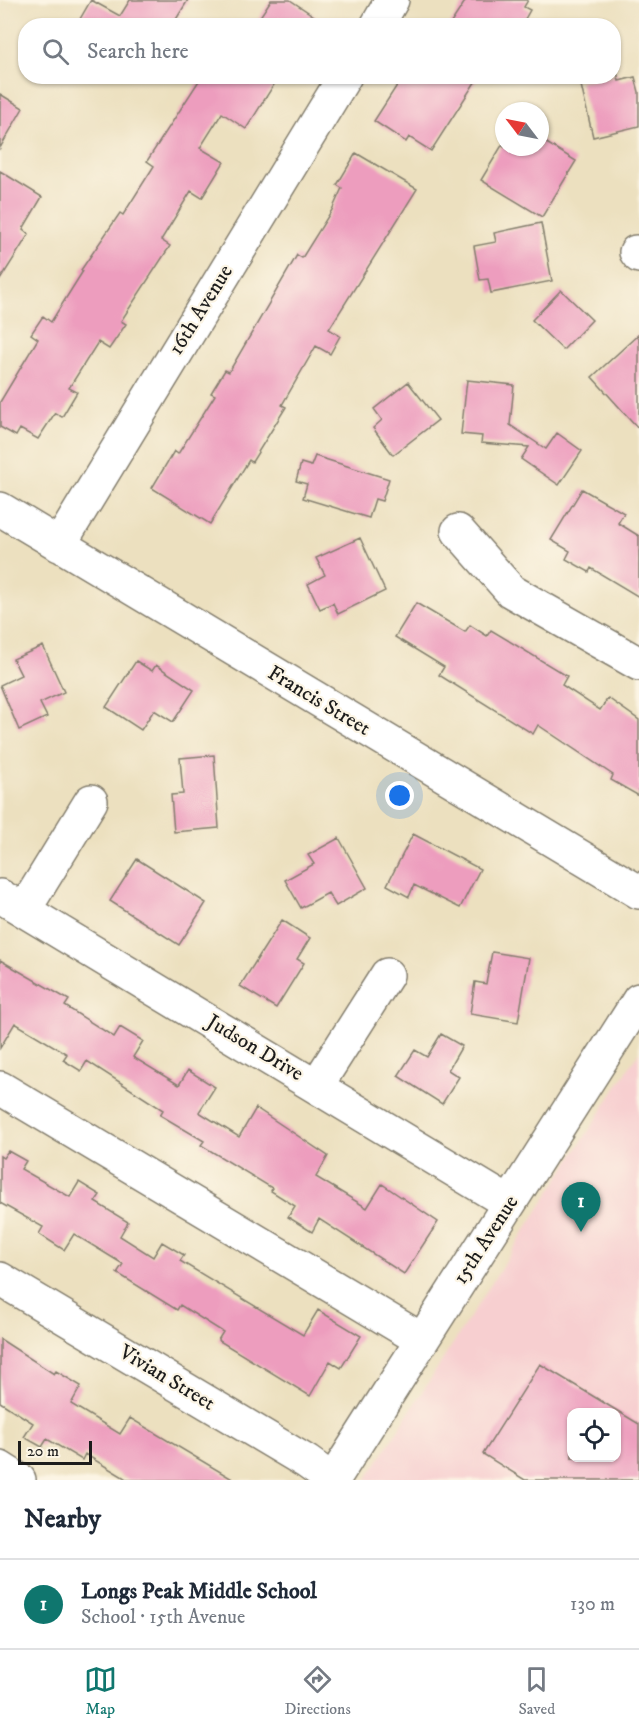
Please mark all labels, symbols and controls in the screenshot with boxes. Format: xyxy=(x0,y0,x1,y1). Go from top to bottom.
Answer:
search box xyxy=(18,18,621,84)
icon: search xyxy=(39,35,72,68)
text: Search here xyxy=(87,38,189,65)
north arrow xyxy=(495,102,549,156)
street label: 16th Avenue xyxy=(163,260,239,360)
street label: Francis Street xyxy=(263,660,375,742)
your location xyxy=(385,781,414,810)
street label: Judson Drive xyxy=(200,1008,308,1087)
pin: 1 xyxy=(562,1182,600,1232)
street label: 15th Avenue xyxy=(448,1190,525,1289)
street label: Vivian Street xyxy=(113,1339,220,1417)
map controls xyxy=(567,1408,621,1462)
button: locate xyxy=(567,1408,621,1462)
scale bar xyxy=(18,1438,92,1466)
text: 20 m xyxy=(27,1441,59,1461)
text: Nearby xyxy=(24,1503,101,1536)
text: Longs Peak Middle School xyxy=(81,1578,317,1605)
text: 1 xyxy=(40,1592,47,1617)
text: 130 m xyxy=(570,1592,615,1617)
text: School · 15th Avenue xyxy=(81,1605,245,1630)
tab: Map xyxy=(84,1663,117,1719)
tab: Directions xyxy=(284,1663,351,1719)
tab: Saved xyxy=(518,1663,555,1719)

